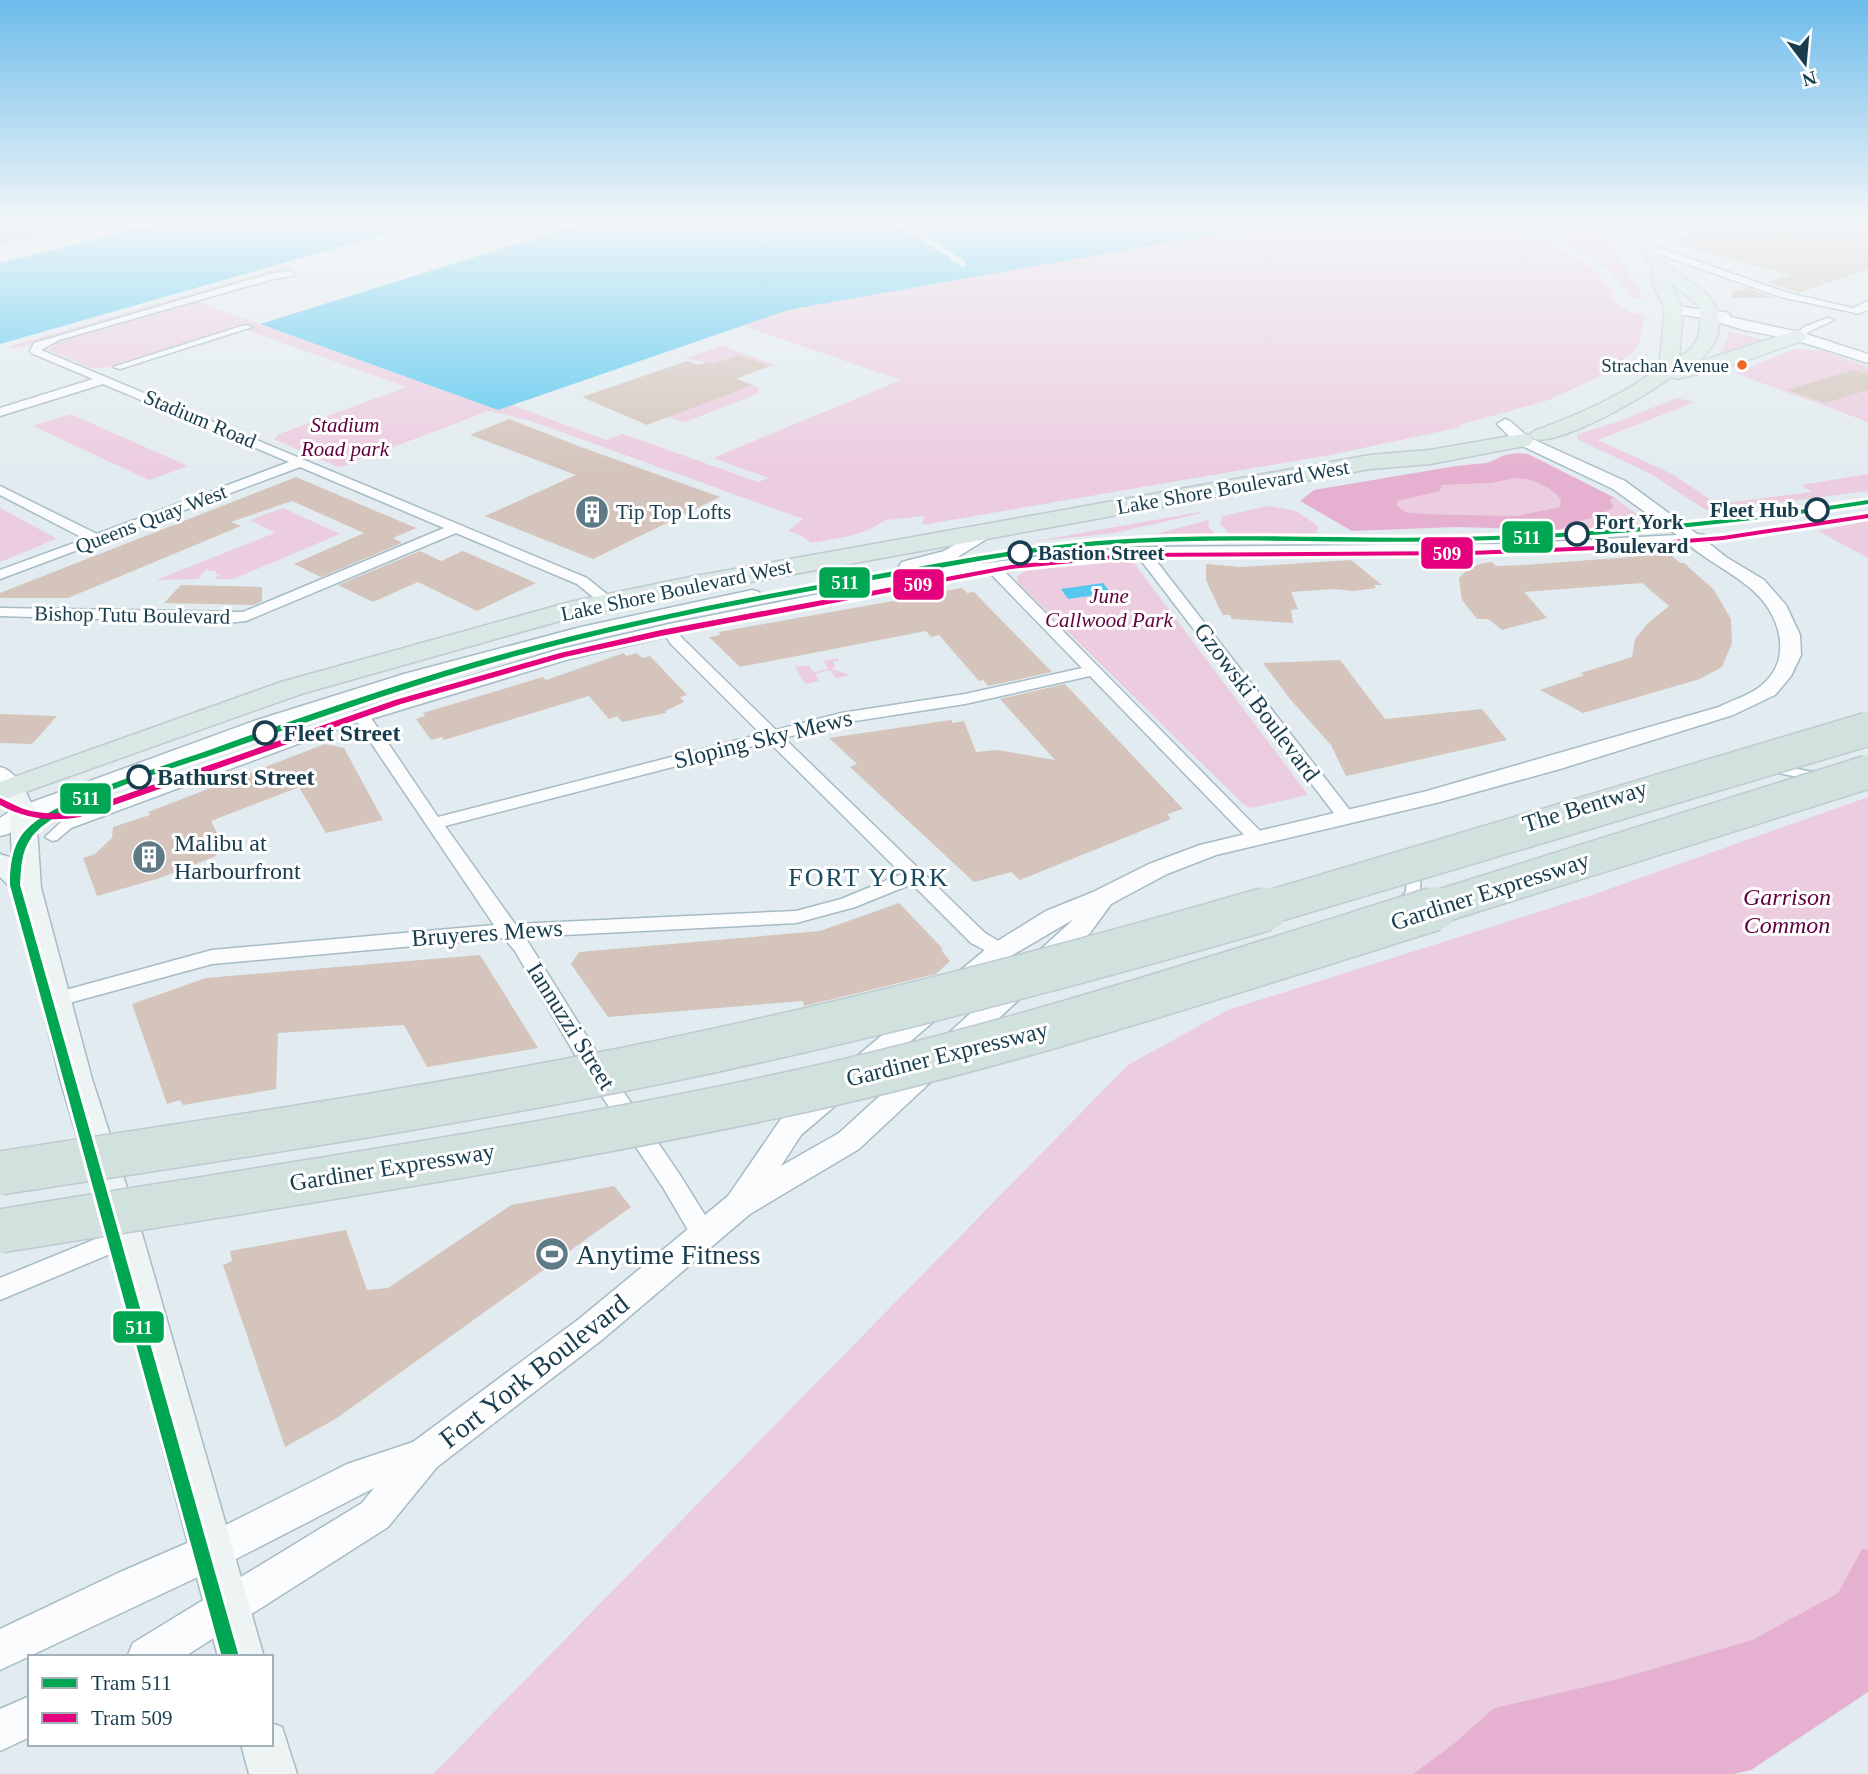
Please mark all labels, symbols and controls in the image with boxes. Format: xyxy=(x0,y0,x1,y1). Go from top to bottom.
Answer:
north arrow xyxy=(1770,28,1840,98)
text: N xyxy=(1800,67,1819,91)
place label: Strachan Avenue xyxy=(1601,355,1729,376)
marker: Strachan Avenue xyxy=(1735,358,1749,372)
street label: Stadium Road xyxy=(140,385,260,454)
park label: Stadium Road park xyxy=(300,413,390,461)
street label: Lake Shore Boulevard West xyxy=(1115,455,1351,519)
street label: Queens Quay West xyxy=(72,479,230,559)
building icon: Tip Top Lofts xyxy=(573,493,611,531)
place label: Fleet Hub xyxy=(1710,498,1799,522)
marker: Fleet Hub xyxy=(1805,498,1829,522)
place label: Tip Top Lofts xyxy=(616,500,731,524)
place label: Fort York Boulevard xyxy=(1595,510,1689,558)
line badge: 511 xyxy=(1501,520,1554,554)
marker: Fort York Boulevard xyxy=(1565,522,1589,546)
text: 511 xyxy=(1513,527,1541,548)
line badge: 509 xyxy=(1420,536,1474,570)
marker: Bastion Street xyxy=(1008,541,1032,565)
place label: Bastion Street xyxy=(1038,541,1164,565)
text: 509 xyxy=(1433,543,1461,564)
street label: Lake Shore Boulevard West xyxy=(558,554,794,626)
line badge: 511 xyxy=(818,566,871,599)
line badge: 509 xyxy=(892,568,945,601)
text: 511 xyxy=(831,572,859,593)
text: 509 xyxy=(904,574,932,595)
park label: June Callwood Park xyxy=(1045,584,1174,632)
street label: Bishop Tutu Boulevard xyxy=(34,601,231,629)
street label: Gzowski Boulevard xyxy=(1189,618,1325,786)
street label: Sloping Sky Mews xyxy=(671,704,855,774)
place label: Fleet Street xyxy=(283,720,400,746)
marker: Fleet Street xyxy=(253,721,277,745)
place label: Bathurst Street xyxy=(157,764,315,790)
marker: Bathurst Street xyxy=(127,765,151,789)
street label: The Bentway xyxy=(1520,775,1650,837)
line badge: 511 xyxy=(59,782,112,815)
text: 511 xyxy=(72,788,100,809)
place label: Malibu at Harbourfront xyxy=(174,830,301,884)
building icon: Malibu at Harbourfront xyxy=(130,838,168,876)
street label: Gardiner Expressway xyxy=(1387,847,1593,935)
district label: FORT YORK xyxy=(788,863,950,892)
park label: Garrison Common xyxy=(1743,884,1831,938)
street label: Bruyeres Mews xyxy=(411,915,563,951)
street label: Iannuzzi Street xyxy=(522,958,621,1094)
street label: Gardiner Expressway xyxy=(843,1016,1051,1092)
street label: Gardiner Expressway xyxy=(288,1138,496,1196)
sports icon: Anytime Fitness xyxy=(533,1235,571,1273)
place label: Anytime Fitness xyxy=(576,1239,760,1270)
street label: Fort York Boulevard xyxy=(433,1288,635,1454)
line badge: 511 xyxy=(112,1310,165,1344)
text: 511 xyxy=(125,1317,153,1338)
legend xyxy=(28,1655,273,1746)
text: Tram 511 xyxy=(91,1671,172,1695)
text: Tram 509 xyxy=(91,1706,173,1730)

